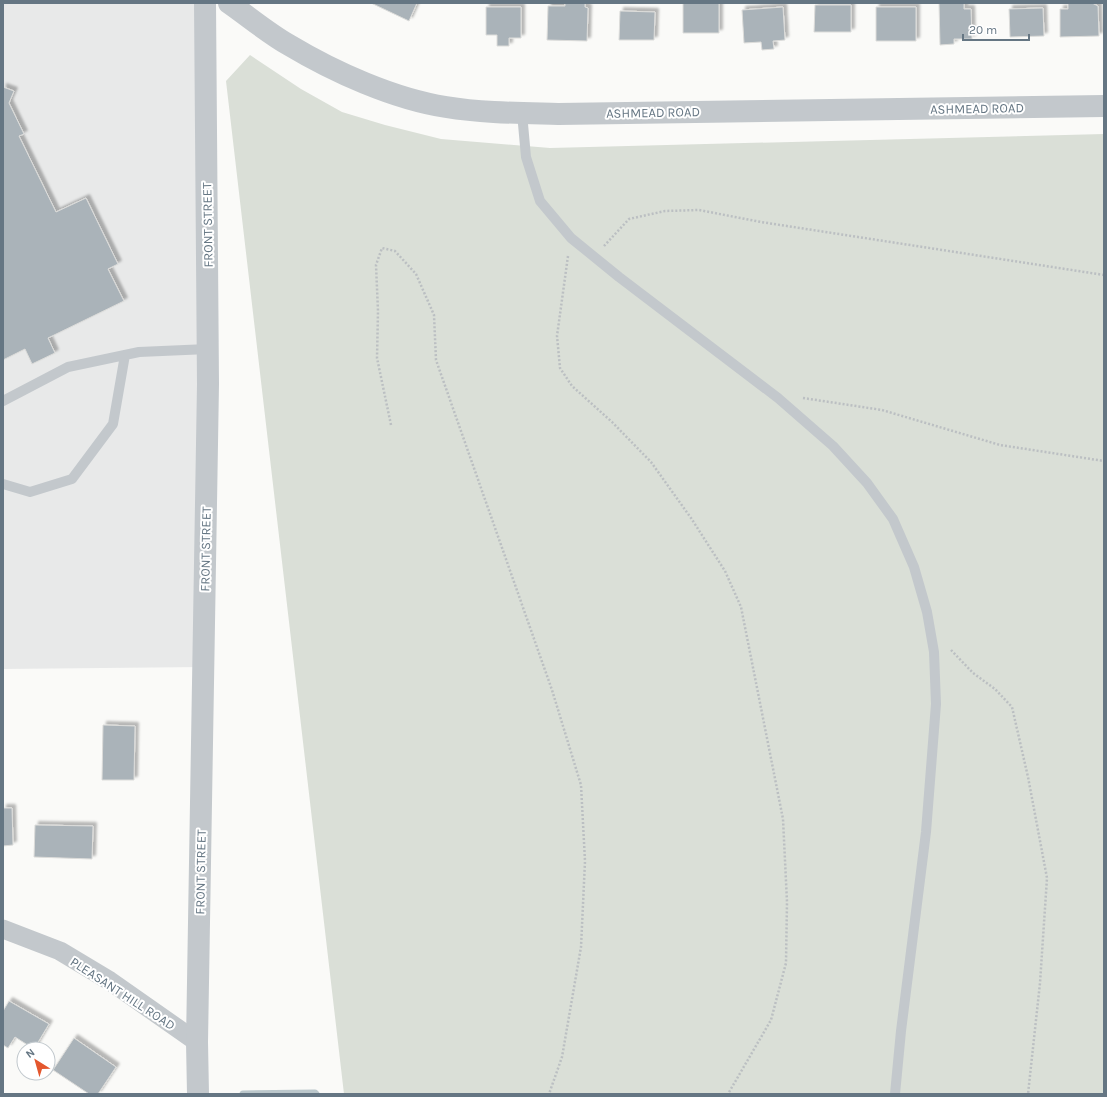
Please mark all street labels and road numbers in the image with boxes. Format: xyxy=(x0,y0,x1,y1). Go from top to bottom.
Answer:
street label: ASHMEAD ROAD xyxy=(930,100,1024,117)
street label: ASHMEAD ROAD xyxy=(606,104,700,121)
street label: FRONT STREET xyxy=(199,182,216,268)
street label: FRONT STREET xyxy=(197,506,214,592)
street label: FRONT STREET xyxy=(192,829,209,915)
street label: PLEASANT HILL ROAD xyxy=(68,954,178,1033)

